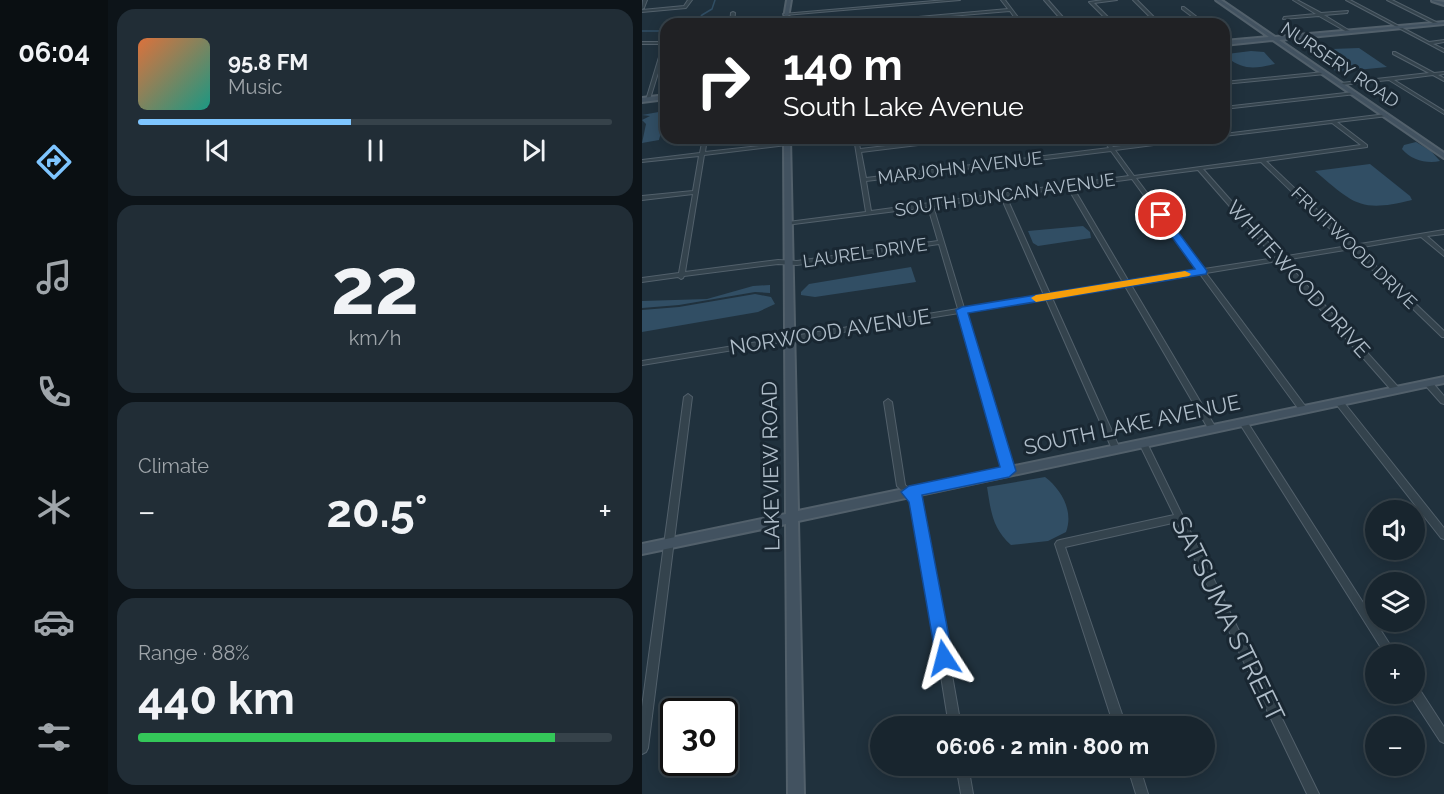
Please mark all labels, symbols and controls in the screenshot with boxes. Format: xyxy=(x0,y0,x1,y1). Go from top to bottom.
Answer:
street label: NURSERY ROAD xyxy=(1277,17,1403,112)
text: 06:04 xyxy=(18,37,90,68)
text: 140 m xyxy=(783,41,903,90)
icon: right xyxy=(684,42,762,120)
text: 95.8 FM xyxy=(228,49,308,75)
text: Music xyxy=(228,75,282,99)
text: South Lake Avenue xyxy=(783,91,1024,122)
icon: previous xyxy=(201,134,234,167)
icon: pause xyxy=(359,134,392,167)
icon: next xyxy=(517,134,550,167)
icon: directions xyxy=(33,141,75,183)
street label: MARJOHN AVENUE xyxy=(876,147,1044,188)
street label: SOUTH DUNCAN AVENUE xyxy=(893,169,1116,220)
street label: FRUITWOOD DRIVE xyxy=(1287,182,1422,313)
pin xyxy=(1135,189,1186,240)
street label: WHITEWOOD DRIVE xyxy=(1221,195,1375,362)
icon: arrive xyxy=(1144,198,1177,231)
street label: LAUREL DRIVE xyxy=(801,233,928,272)
text: 22 xyxy=(331,241,419,332)
icon: music xyxy=(33,256,75,298)
street label: NORWOOD AVENUE xyxy=(728,303,932,360)
text: km/h xyxy=(349,326,401,350)
icon: phone xyxy=(33,371,75,413)
street label: LAKEVIEW ROAD xyxy=(757,381,784,551)
street label: SOUTH LAKE AVENUE xyxy=(1022,389,1242,460)
text: Climate xyxy=(138,454,209,478)
text: 20.5° xyxy=(327,485,427,538)
icon: climate xyxy=(33,486,75,528)
text: − xyxy=(138,492,156,531)
text: + xyxy=(598,492,612,531)
map controls xyxy=(1365,500,1425,776)
button: sound xyxy=(1365,500,1425,560)
street label: SATSUMA STREET xyxy=(1165,511,1291,727)
button: layers xyxy=(1365,572,1425,632)
icon: car xyxy=(33,601,75,643)
position arrow xyxy=(912,626,976,690)
text: Range · 88% xyxy=(138,641,250,665)
button: + xyxy=(1365,644,1425,704)
text: 440 km xyxy=(138,672,295,725)
speed limit sign: 30 xyxy=(660,698,738,776)
icon: filters xyxy=(33,716,75,758)
button: − xyxy=(1365,716,1425,776)
text: 06:06 · 2 min · 800 m xyxy=(936,733,1149,759)

